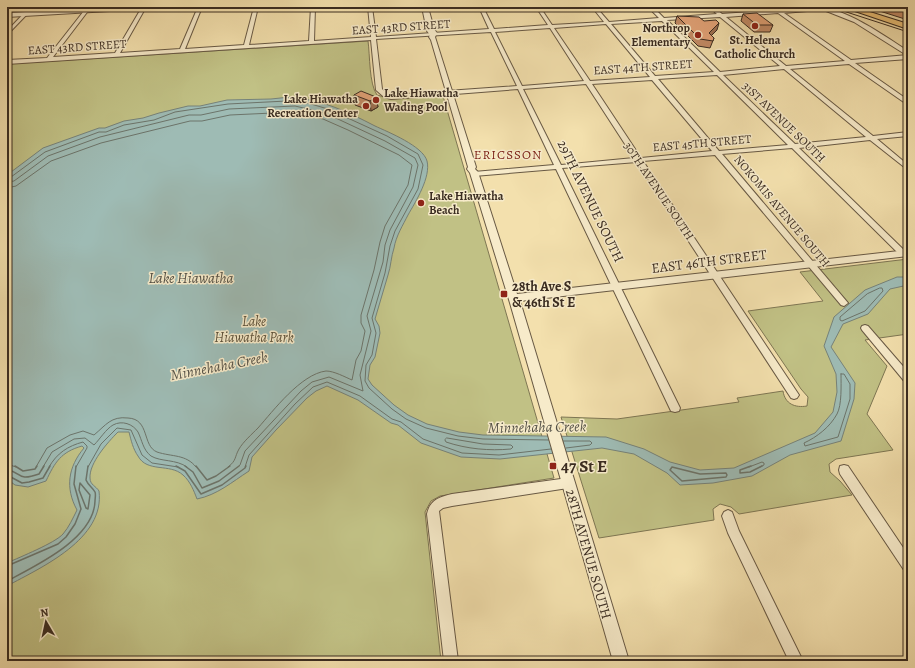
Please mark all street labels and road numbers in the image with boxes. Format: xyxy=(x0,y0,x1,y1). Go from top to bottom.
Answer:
street label: EAST 43RD STREET xyxy=(351,16,451,38)
street label: EAST 43RD STREET xyxy=(27,36,127,58)
street label: EAST 44TH STREET xyxy=(593,56,693,78)
street label: 31ST AVENUE SOUTH xyxy=(739,78,829,166)
street label: EAST 45TH STREET xyxy=(652,131,752,155)
street label: 29TH AVENUE SOUTH xyxy=(553,137,628,266)
street label: 30TH AVENUE SOUTH xyxy=(620,139,698,243)
street label: NOKOMIS AVENUE SOUTH xyxy=(730,152,834,270)
street label: EAST 46TH STREET xyxy=(650,245,768,278)
street label: 28TH AVENUE SOUTH xyxy=(561,487,616,621)

